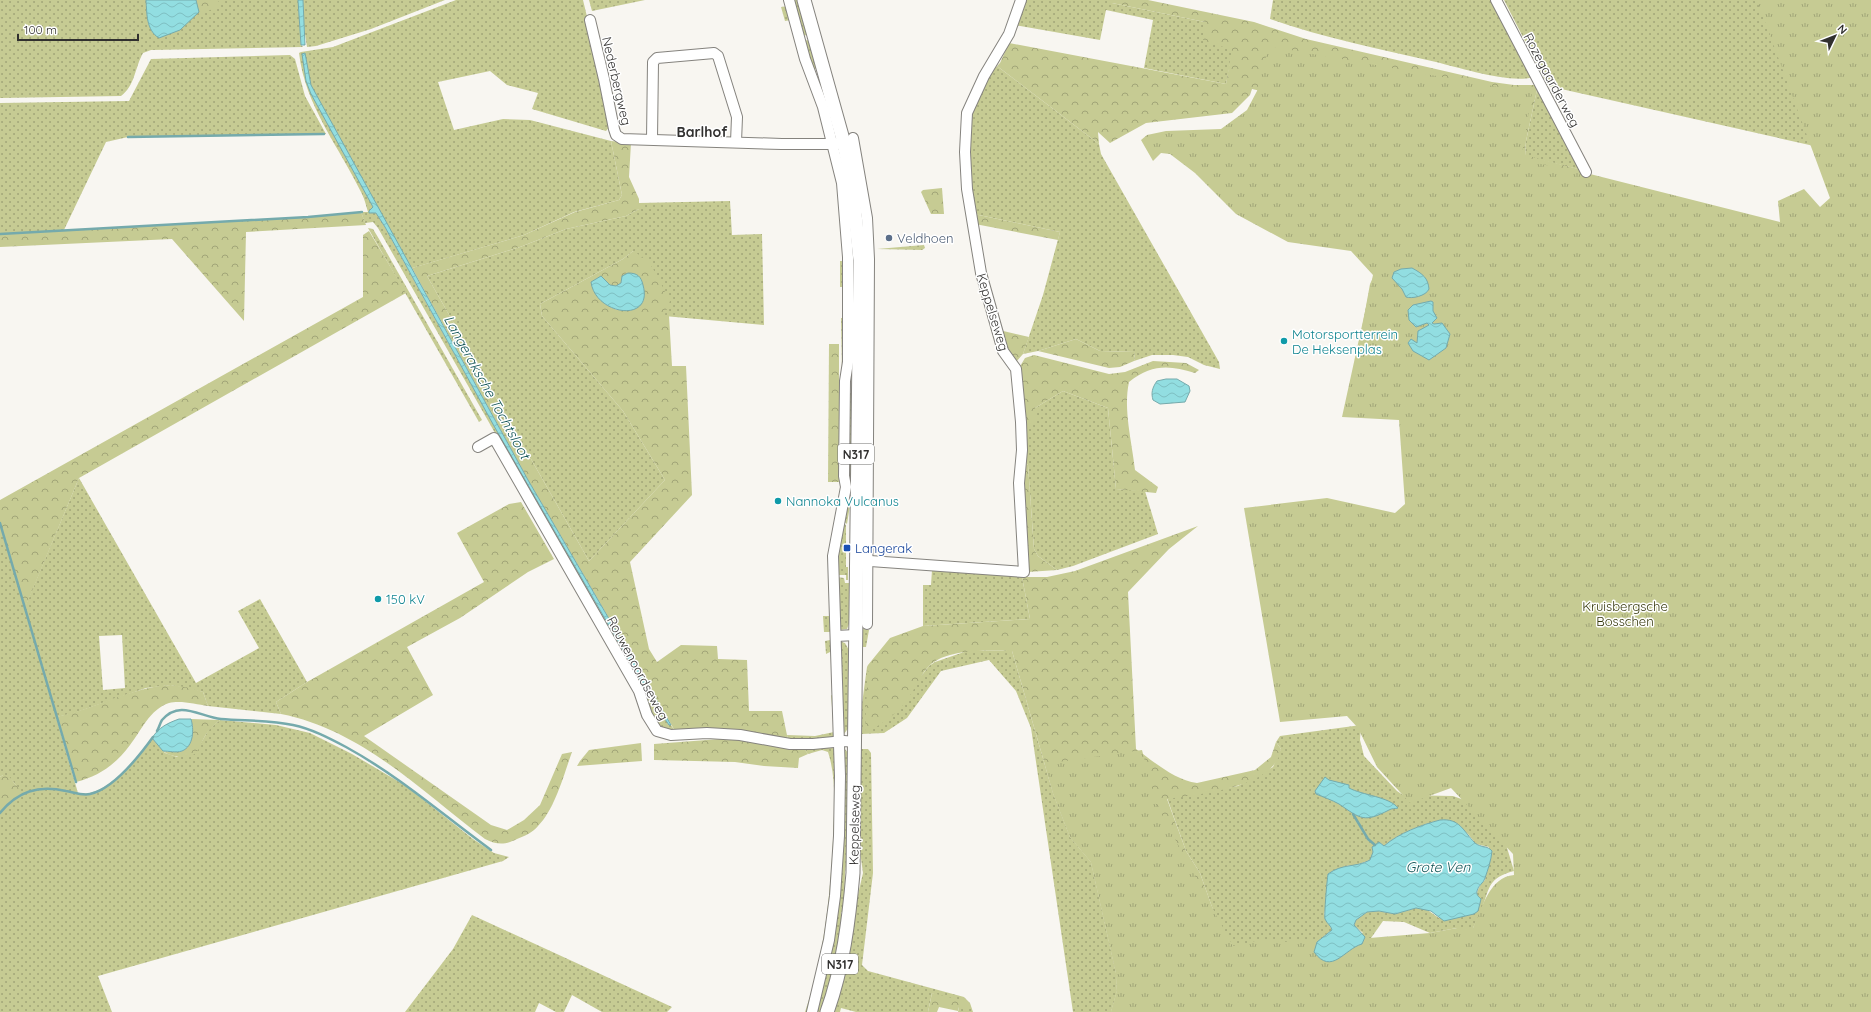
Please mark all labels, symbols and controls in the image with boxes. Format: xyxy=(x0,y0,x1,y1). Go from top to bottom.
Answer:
scale bar xyxy=(18,16,138,42)
north arrow xyxy=(1815,16,1855,56)
text: N xyxy=(1834,21,1850,37)
text: 100 m xyxy=(24,22,57,37)
street label: Rozegaarderweg xyxy=(1520,30,1584,130)
street label: Nederbergweg xyxy=(599,35,635,127)
district label: Barlhof xyxy=(677,123,728,141)
place label: Veldhoen xyxy=(897,230,954,246)
marker: Veldhoen xyxy=(884,233,894,243)
street label: Keppelseweg xyxy=(974,271,1012,353)
water label: Langeraksche Tochtsloot xyxy=(440,312,535,464)
place label: Motorsportterrein De Heksenplas xyxy=(1292,326,1398,357)
marker: Motorsportterrein De Heksenplas xyxy=(1279,336,1289,346)
road number: N317 xyxy=(838,444,874,464)
place label: Nannoka Vulcanus xyxy=(786,493,899,509)
marker: Nannoka Vulcanus xyxy=(773,496,783,506)
place label: Langerak xyxy=(855,540,912,556)
marker: Langerak xyxy=(842,543,852,553)
place label: 150 kV xyxy=(386,591,425,607)
marker: 150 kV xyxy=(373,594,383,604)
park label: Kruisbergsche Bosschen xyxy=(1582,598,1668,629)
street label: Rouwenoordseweg xyxy=(604,613,672,723)
street label: Keppelseweg xyxy=(845,785,863,865)
water label: Grote Ven xyxy=(1406,858,1471,876)
road number: N317 xyxy=(822,954,858,974)

